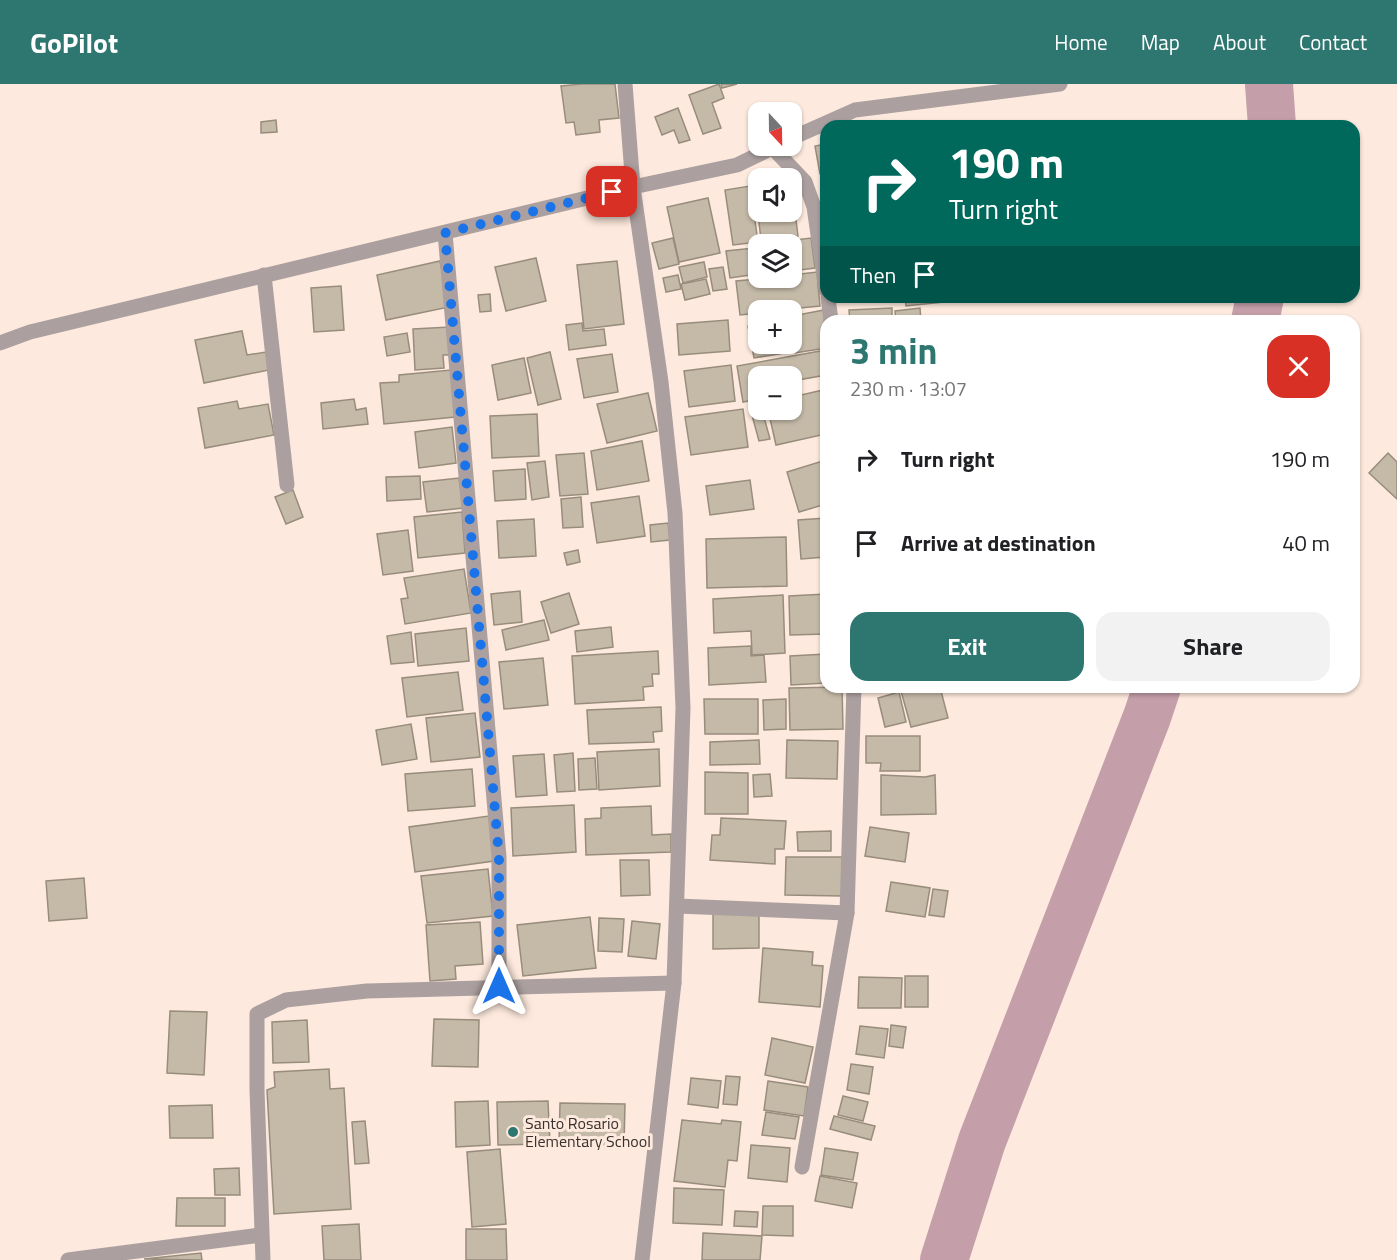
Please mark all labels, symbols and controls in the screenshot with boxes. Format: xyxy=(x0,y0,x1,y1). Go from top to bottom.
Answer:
text: GoPilot xyxy=(30,21,118,64)
text: Home xyxy=(1054,26,1108,58)
text: Map xyxy=(1141,26,1180,58)
text: About xyxy=(1213,26,1266,58)
text: Contact xyxy=(1299,26,1367,58)
north arrow xyxy=(748,102,802,156)
map controls xyxy=(748,102,802,420)
text: 190 m xyxy=(949,130,1064,194)
icon: right xyxy=(850,144,928,222)
pin xyxy=(586,166,637,217)
button: sound xyxy=(748,168,802,222)
icon: arrive xyxy=(595,175,628,208)
text: Turn right xyxy=(949,188,1058,229)
button: layers xyxy=(748,234,802,288)
text: Then xyxy=(850,258,896,292)
icon: arrive xyxy=(908,258,941,291)
button: + xyxy=(748,300,802,354)
text: 3 min xyxy=(850,323,937,378)
button: close xyxy=(1267,335,1330,398)
button: − xyxy=(748,366,802,420)
text: 230 m · 13:07 xyxy=(850,373,967,404)
text: Turn right xyxy=(901,442,995,476)
text: 190 m xyxy=(1270,442,1330,476)
icon: right xyxy=(850,443,883,476)
text: Arrive at destination xyxy=(901,526,1096,560)
text: 40 m xyxy=(1282,526,1330,560)
icon: arrive xyxy=(850,527,883,560)
button: Exit xyxy=(850,612,1084,681)
button: Share xyxy=(1096,612,1330,681)
position arrow xyxy=(467,954,531,1018)
place label: Santo Rosario Elementary School xyxy=(525,1111,651,1153)
marker: Santo Rosario Elementary School xyxy=(506,1125,520,1139)

